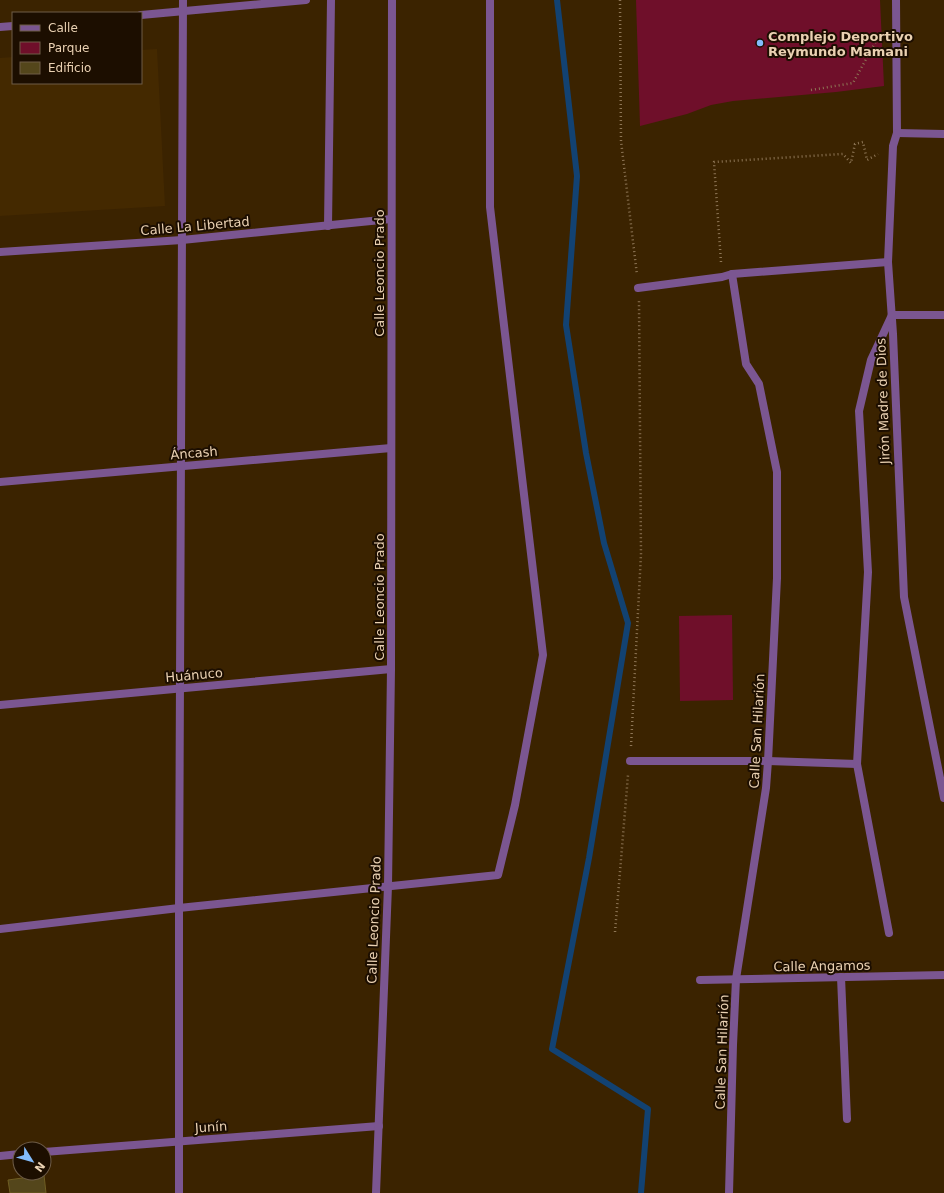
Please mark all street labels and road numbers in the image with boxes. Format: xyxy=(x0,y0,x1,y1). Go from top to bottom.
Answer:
street label: Calle Leoncio Prado xyxy=(372,209,387,337)
street label: Calle La Libertad xyxy=(140,214,250,238)
street label: Jirón Madre de Dios xyxy=(873,337,893,465)
street label: Áncash xyxy=(170,443,218,463)
street label: Calle Leoncio Prado xyxy=(372,533,387,661)
street label: Huánuco xyxy=(165,665,223,685)
street label: Calle San Hilarión xyxy=(746,673,768,789)
street label: Calle Leoncio Prado xyxy=(364,856,384,984)
street label: Calle Angamos xyxy=(773,958,871,974)
street label: Calle San Hilarión xyxy=(712,994,732,1110)
street label: Junín xyxy=(193,1118,228,1136)

